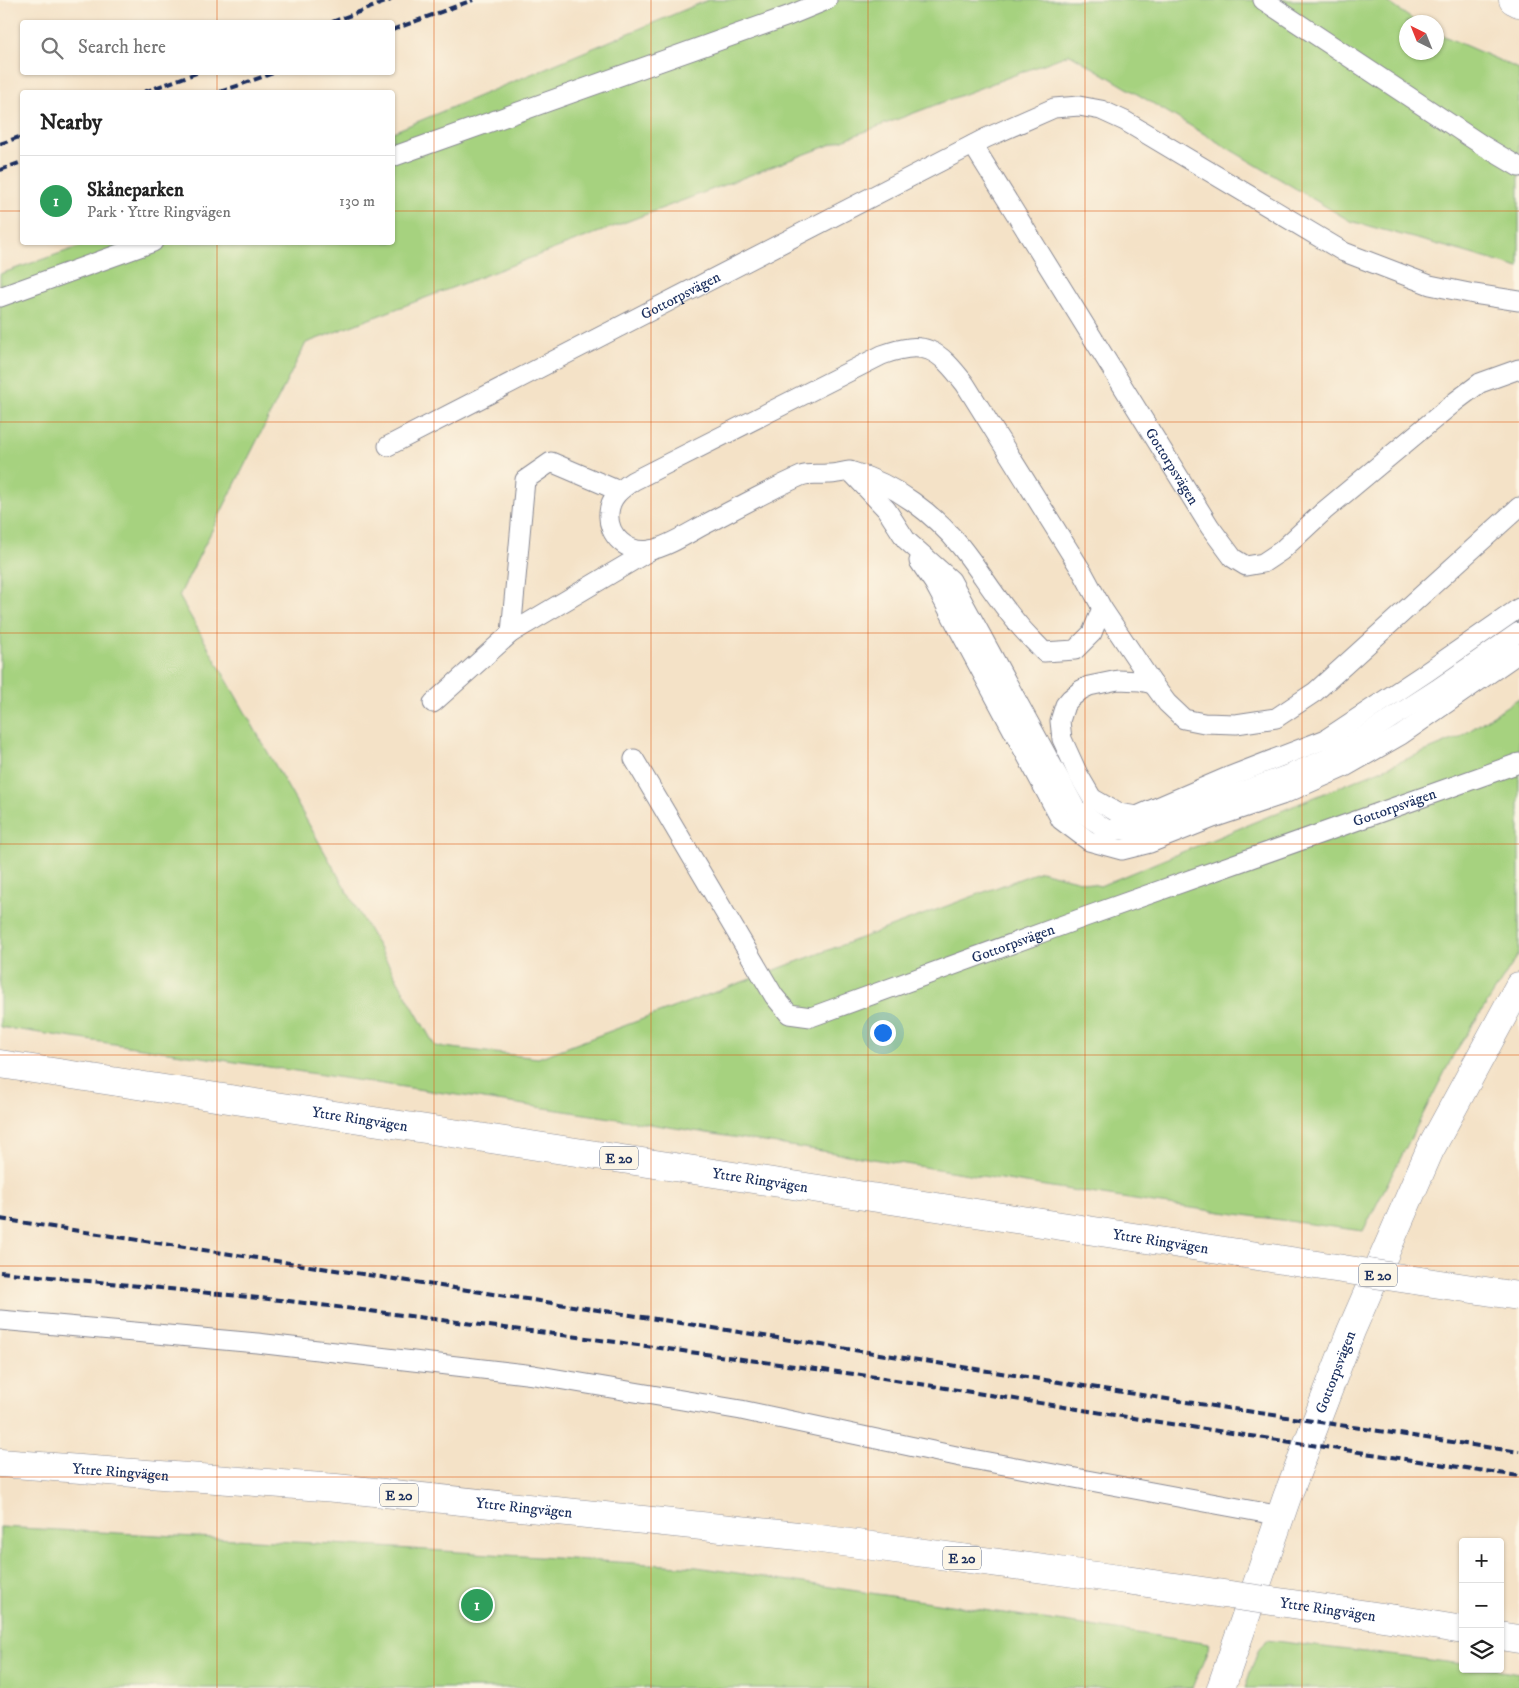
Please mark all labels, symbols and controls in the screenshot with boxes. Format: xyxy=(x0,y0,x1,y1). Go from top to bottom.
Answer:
north arrow xyxy=(1399,15,1444,60)
search box xyxy=(20,20,395,75)
icon: search xyxy=(38,34,66,62)
text: Search here xyxy=(78,36,166,59)
text: Nearby xyxy=(40,110,102,136)
text: Skåneparken xyxy=(87,179,184,202)
text: 1 xyxy=(53,191,59,211)
text: 130 m xyxy=(339,191,375,211)
text: Park · Yttre Ringvägen xyxy=(87,202,231,222)
street label: Gottorpsvägen xyxy=(638,267,724,324)
street label: Gottorpsvägen xyxy=(1141,424,1203,509)
street label: Gottorpsvägen xyxy=(1350,784,1439,831)
street label: Gottorpsvägen xyxy=(969,920,1058,968)
your location xyxy=(870,1020,896,1046)
street label: Yttre Ringvägen xyxy=(310,1103,409,1136)
road number: E 20 xyxy=(600,1146,638,1170)
street label: Yttre Ringvägen xyxy=(711,1164,810,1197)
street label: Yttre Ringvägen xyxy=(1111,1225,1210,1258)
road number: E 20 xyxy=(1359,1264,1397,1286)
street label: Gottorpsvägen xyxy=(1311,1328,1360,1416)
street label: Yttre Ringvägen xyxy=(72,1459,170,1486)
road number: E 20 xyxy=(380,1484,418,1506)
street label: Yttre Ringvägen xyxy=(475,1494,573,1523)
map controls xyxy=(1459,1538,1504,1673)
button: + xyxy=(1459,1538,1504,1583)
road number: E 20 xyxy=(943,1546,981,1570)
button: − xyxy=(1459,1583,1504,1628)
pin: 1 xyxy=(461,1586,493,1624)
street label: Yttre Ringvägen xyxy=(1279,1593,1377,1626)
button: layers xyxy=(1459,1628,1504,1673)

